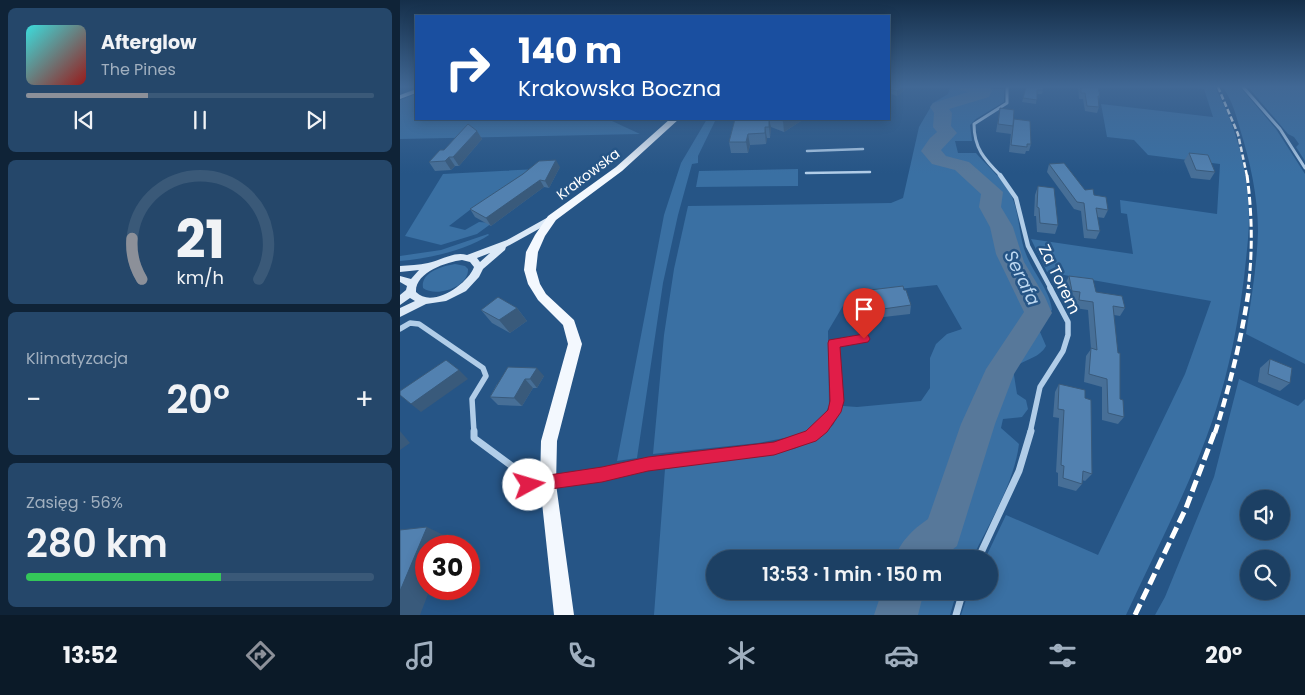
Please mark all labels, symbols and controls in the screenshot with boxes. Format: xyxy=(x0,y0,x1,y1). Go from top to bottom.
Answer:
text: 140 m xyxy=(518,26,622,75)
text: Afterglow xyxy=(101,29,196,56)
icon: right xyxy=(435,35,500,100)
text: The Pines xyxy=(101,58,176,81)
text: Krakowska Boczna xyxy=(518,73,721,104)
icon: previous xyxy=(70,106,98,134)
icon: pause xyxy=(186,106,214,134)
icon: next xyxy=(302,106,330,134)
street label: Krakowska xyxy=(552,144,624,204)
text: 21 xyxy=(175,203,225,276)
street label: Za Torem xyxy=(1033,240,1086,318)
water label: Serafa xyxy=(998,246,1047,310)
text: km/h xyxy=(176,265,224,290)
pin xyxy=(843,288,885,339)
icon: arrive xyxy=(850,295,878,323)
text: Klimatyzacja xyxy=(26,347,128,370)
text: 20° xyxy=(167,373,230,426)
text: − xyxy=(26,380,41,419)
text: + xyxy=(355,380,374,419)
position arrow xyxy=(502,458,554,510)
map controls xyxy=(1240,490,1290,600)
button: sound xyxy=(1240,490,1290,540)
text: Zasięg · 56% xyxy=(26,491,123,514)
text: 280 km xyxy=(26,517,168,570)
speed limit sign: 30 xyxy=(415,535,480,600)
button: search xyxy=(1240,550,1290,600)
text: 13:53 · 1 min · 150 m xyxy=(762,561,942,588)
icon: directions xyxy=(243,638,278,673)
icon: music xyxy=(403,638,438,673)
icon: phone xyxy=(564,638,599,673)
icon: climate xyxy=(724,638,759,673)
icon: car xyxy=(884,638,919,673)
icon: filters xyxy=(1045,638,1080,673)
text: 13:52 xyxy=(63,640,117,671)
text: 20° xyxy=(1205,640,1242,671)

